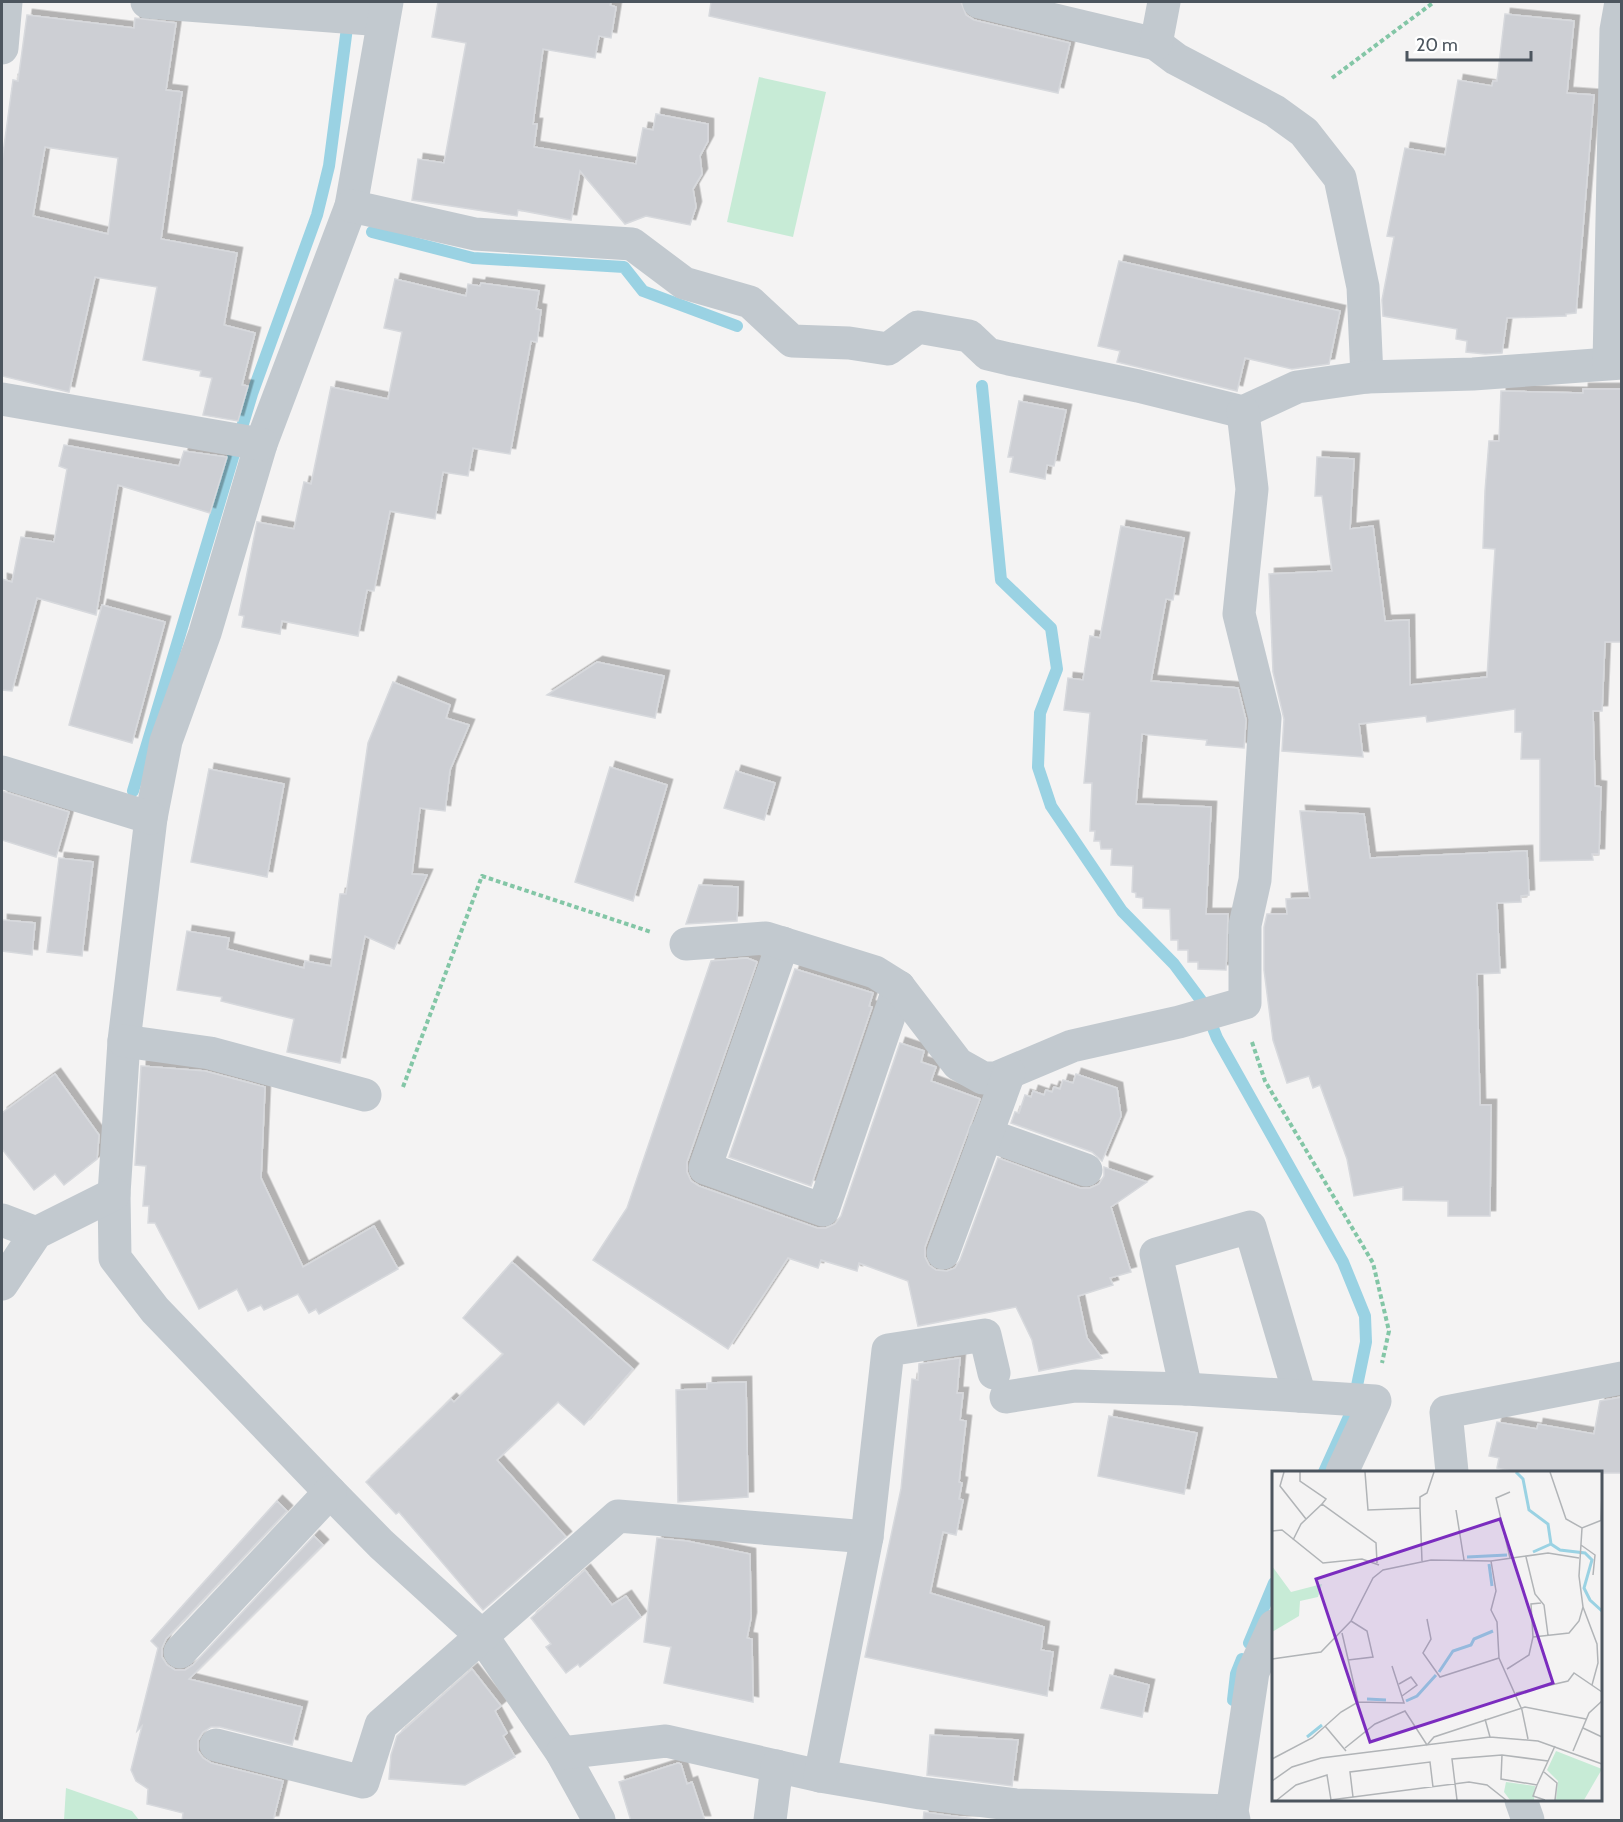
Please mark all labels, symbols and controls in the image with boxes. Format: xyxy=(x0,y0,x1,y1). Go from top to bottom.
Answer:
scale bar xyxy=(1407,24,1532,62)
text: 20 m xyxy=(1416,34,1458,56)
inset map xyxy=(1272,1471,1602,1801)

